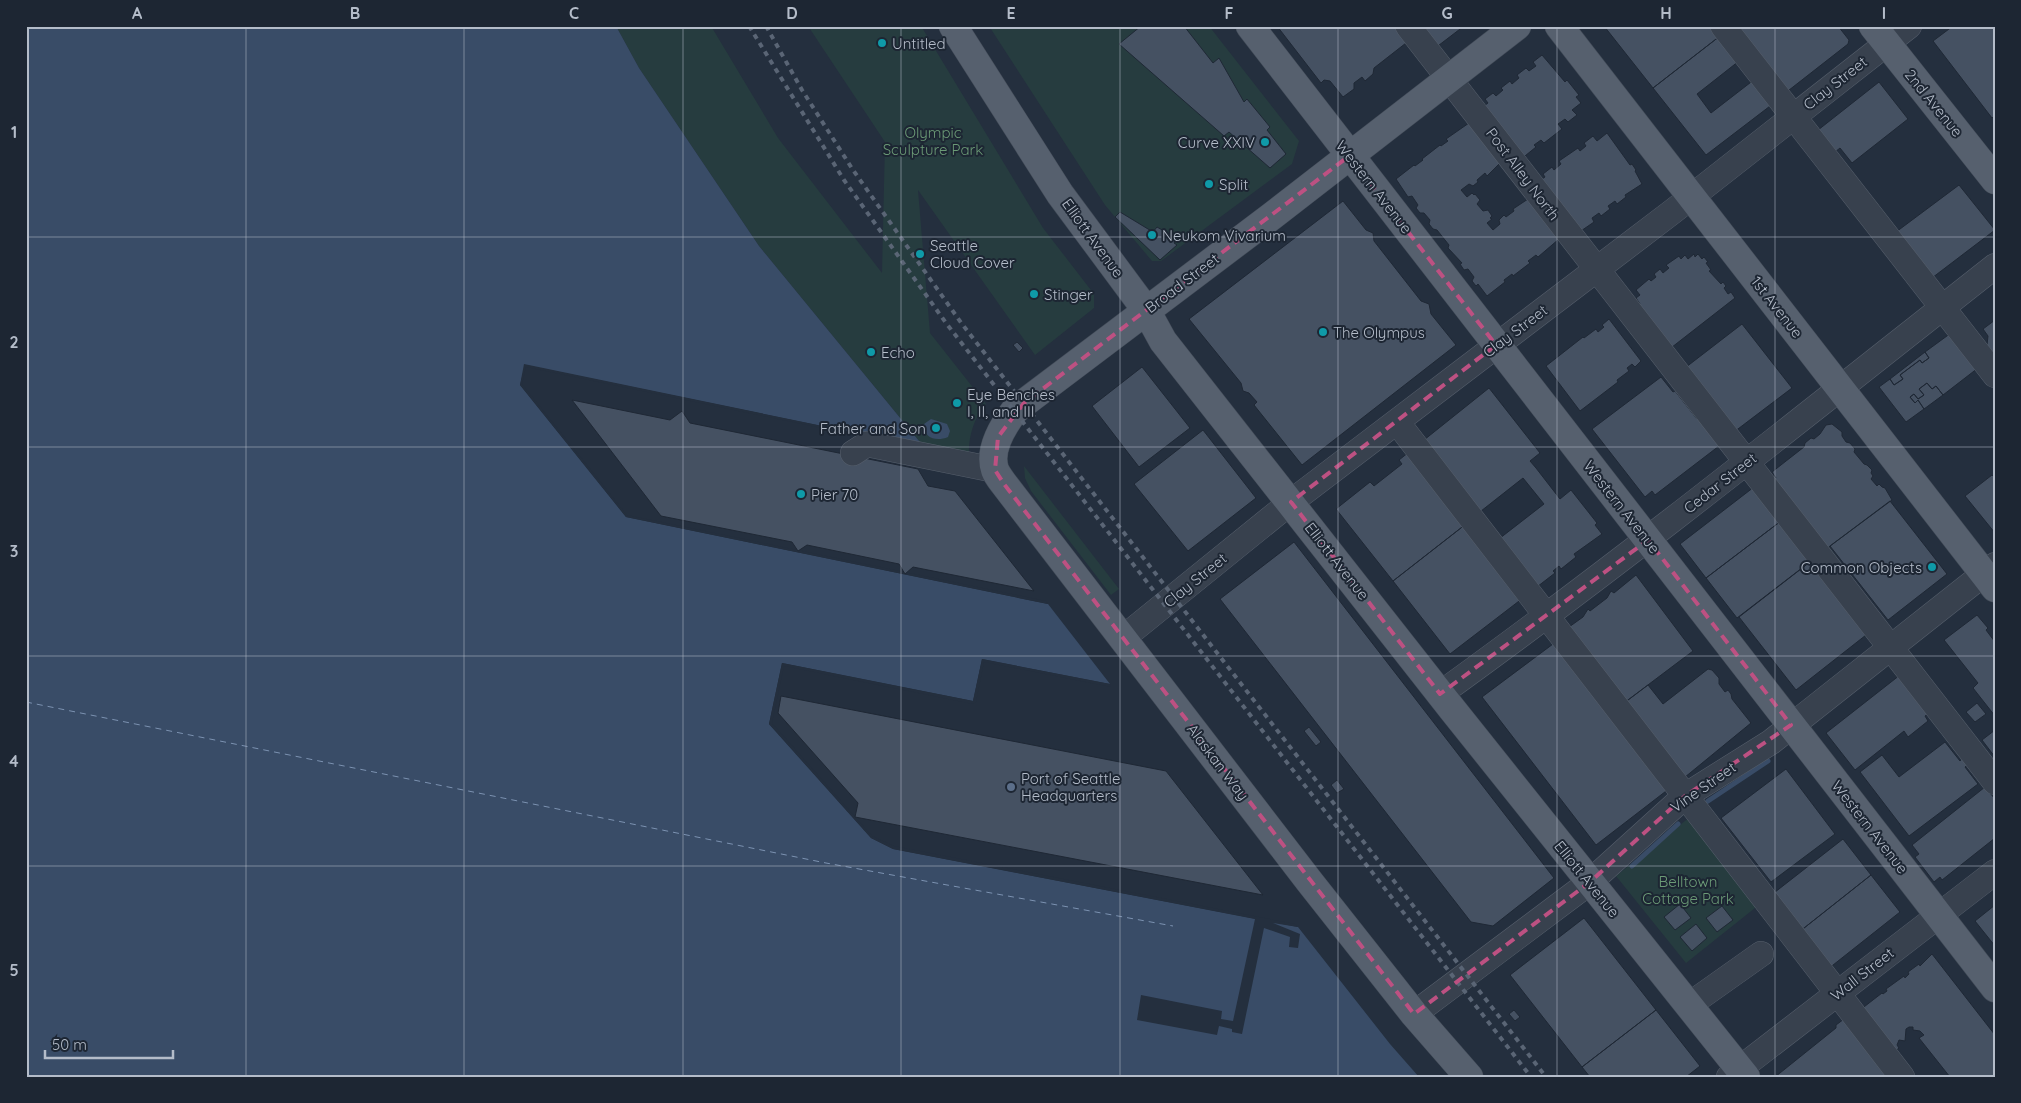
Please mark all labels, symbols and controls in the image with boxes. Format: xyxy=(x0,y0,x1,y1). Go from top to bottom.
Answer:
text: A xyxy=(132,3,143,23)
text: B xyxy=(350,3,360,23)
text: C xyxy=(569,3,579,23)
text: D xyxy=(786,3,798,23)
text: E xyxy=(1006,3,1016,23)
text: F xyxy=(1225,3,1234,23)
text: G xyxy=(1441,3,1453,23)
text: H xyxy=(1660,3,1672,23)
text: I xyxy=(1882,3,1886,23)
place label: Untitled xyxy=(892,34,946,53)
marker: Untitled xyxy=(876,37,888,49)
street label: Clay Street xyxy=(1799,52,1871,114)
street label: 2nd Avenue xyxy=(1901,65,1967,141)
text: 1 xyxy=(11,122,17,142)
park label: Olympic Sculpture Park xyxy=(883,123,983,159)
street label: Post Alley North xyxy=(1482,124,1564,224)
place label: Curve XXIV xyxy=(1178,133,1255,152)
marker: Curve XXIV xyxy=(1259,136,1271,148)
street label: Western Avenue xyxy=(1332,137,1416,237)
place label: Split xyxy=(1219,175,1248,194)
marker: Split xyxy=(1203,178,1215,190)
street label: Elliott Avenue xyxy=(1058,195,1128,281)
place label: Neukom Vivarium xyxy=(1162,226,1286,245)
marker: Neukom Vivarium xyxy=(1146,229,1158,241)
place label: Seattle Cloud Cover xyxy=(930,236,1015,272)
marker: Seattle Cloud Cover xyxy=(914,248,926,260)
street label: Broad Street xyxy=(1141,249,1223,317)
street label: 1st Avenue xyxy=(1747,272,1807,342)
place label: Stinger xyxy=(1044,285,1093,304)
marker: Stinger xyxy=(1028,288,1040,300)
street label: Clay Street xyxy=(1479,301,1551,361)
place label: The Olympus xyxy=(1333,323,1425,342)
marker: The Olympus xyxy=(1317,326,1329,338)
text: 2 xyxy=(9,332,19,352)
place label: Echo xyxy=(881,343,915,362)
marker: Echo xyxy=(865,346,877,358)
place label: Eye Benches I, II, and III xyxy=(967,385,1055,421)
marker: Eye Benches I, II, and III xyxy=(951,397,963,409)
place label: Father and Son xyxy=(820,419,926,438)
marker: Father and Son xyxy=(930,422,942,434)
street label: Cedar Street xyxy=(1680,449,1760,517)
street label: Western Avenue xyxy=(1580,457,1664,557)
place label: Pier 70 xyxy=(811,485,858,504)
marker: Pier 70 xyxy=(795,488,807,500)
street label: Elliott Avenue xyxy=(1301,518,1373,604)
text: 3 xyxy=(10,541,18,561)
street label: Clay Street xyxy=(1160,549,1230,611)
place label: Common Objects xyxy=(1801,558,1922,577)
marker: Common Objects xyxy=(1926,561,1938,573)
street label: Alaskan Way xyxy=(1183,720,1253,804)
text: 4 xyxy=(9,751,19,771)
street label: Vine Street xyxy=(1667,758,1739,816)
place label: Port of Seattle Headquarters xyxy=(1021,769,1120,805)
street label: Western Avenue xyxy=(1828,777,1912,877)
marker: Port of Seattle Headquarters xyxy=(1005,781,1017,793)
street label: Elliott Avenue xyxy=(1550,837,1624,921)
park label: Belltown Cottage Park xyxy=(1642,872,1734,908)
street label: Wall Street xyxy=(1826,943,1898,1005)
text: 5 xyxy=(9,960,19,980)
scale bar xyxy=(45,1028,172,1060)
text: 50 m xyxy=(52,1035,87,1054)

